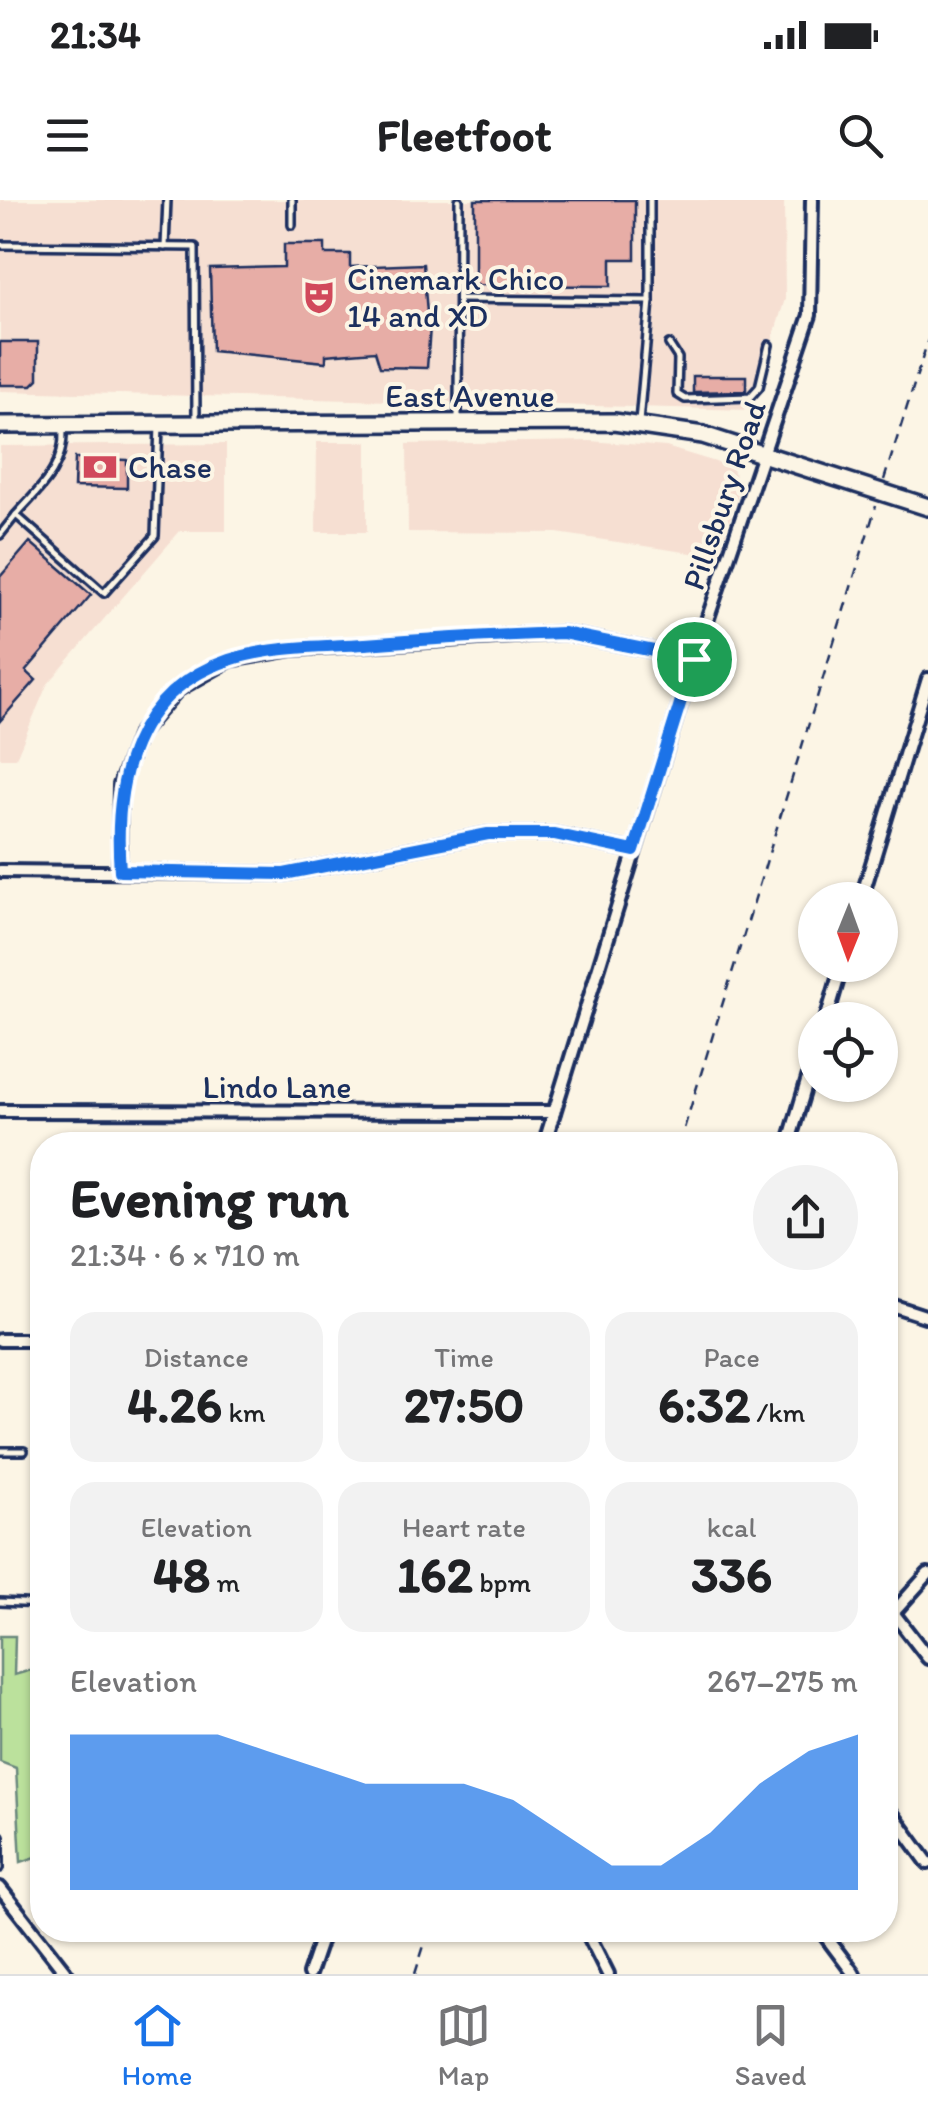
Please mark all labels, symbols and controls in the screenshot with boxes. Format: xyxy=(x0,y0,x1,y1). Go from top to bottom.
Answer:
text: 21:34 xyxy=(50,12,140,58)
icon: menu xyxy=(40,108,95,163)
text: Fleetfoot xyxy=(376,108,552,162)
icon: search xyxy=(833,108,888,163)
place label: Cinemark Chico 14 and XD xyxy=(347,260,564,335)
theatre icon: Cinemark Chico 14 and XD xyxy=(300,278,338,316)
street label: East Avenue xyxy=(385,377,555,415)
street label: Pillsbury Road xyxy=(674,395,774,595)
bank icon: Chase xyxy=(81,448,119,486)
place label: Chase xyxy=(128,448,212,486)
pin xyxy=(652,617,737,702)
icon: arrive xyxy=(667,632,722,687)
north arrow xyxy=(798,882,898,982)
map controls xyxy=(798,882,898,1102)
button: locate xyxy=(798,1002,898,1102)
street label: Lindo Lane xyxy=(202,1068,352,1106)
text: Evening run xyxy=(70,1165,349,1231)
button: share xyxy=(753,1165,858,1270)
text: 21:34 · 6 × 710 m xyxy=(70,1236,300,1274)
text: Distance xyxy=(144,1340,249,1374)
text: Time xyxy=(434,1340,494,1374)
text: Pace xyxy=(704,1340,760,1374)
text: 4.26 xyxy=(127,1374,222,1435)
text: 27:50 xyxy=(404,1374,524,1435)
text: 6:32 xyxy=(658,1374,750,1435)
text: km xyxy=(222,1395,266,1429)
text: /km xyxy=(750,1395,805,1429)
text: Elevation xyxy=(141,1510,252,1544)
text: Heart rate xyxy=(402,1510,526,1544)
text: kcal xyxy=(707,1510,757,1544)
text: 48 xyxy=(153,1544,210,1605)
text: 162 xyxy=(397,1544,473,1605)
text: 336 xyxy=(691,1544,772,1605)
text: m xyxy=(210,1565,240,1599)
text: bpm xyxy=(473,1565,531,1599)
text: Elevation xyxy=(70,1662,197,1700)
text: 267–275 m xyxy=(707,1662,858,1700)
tab: Home xyxy=(122,1998,192,2092)
tab: Map xyxy=(436,1998,491,2092)
tab: Saved xyxy=(735,1998,806,2092)

